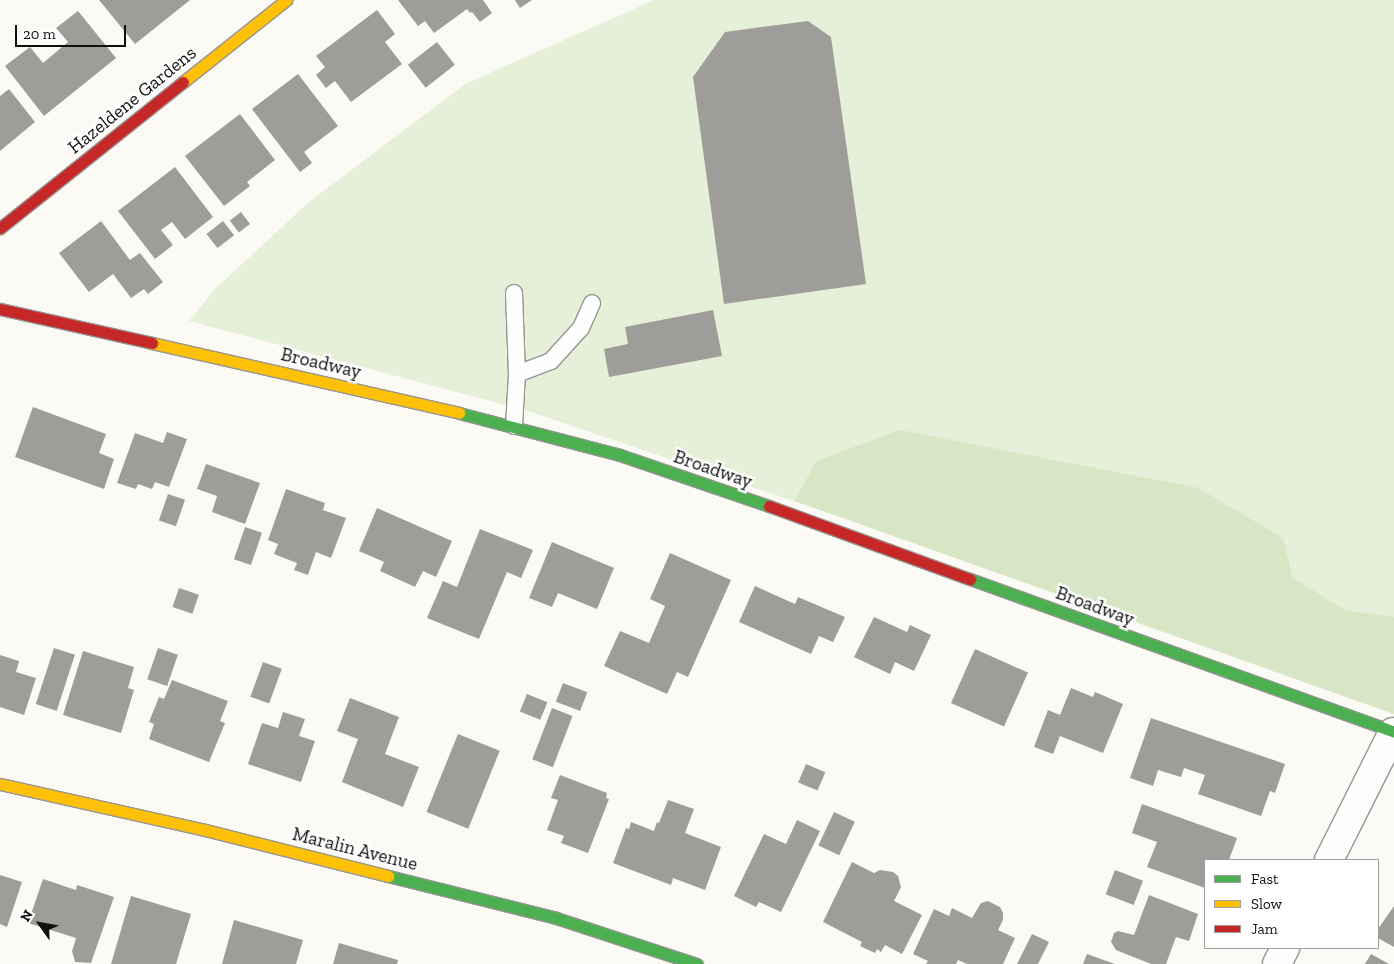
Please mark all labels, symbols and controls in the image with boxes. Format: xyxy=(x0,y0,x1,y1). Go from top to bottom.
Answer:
scale bar xyxy=(18,15,129,47)
text: 20 m xyxy=(23,25,56,43)
street label: Hazeldene Gardens xyxy=(63,41,201,159)
street label: Broadway xyxy=(279,343,363,383)
street label: Broadway xyxy=(671,445,755,493)
street label: Broadway xyxy=(1053,581,1137,631)
street label: Maralin Avenue xyxy=(290,822,420,876)
legend xyxy=(1204,859,1379,949)
text: Fast xyxy=(1251,870,1279,888)
text: Slow xyxy=(1251,895,1282,913)
north arrow xyxy=(15,899,65,949)
text: N xyxy=(17,907,37,925)
text: Jam xyxy=(1251,920,1278,938)

